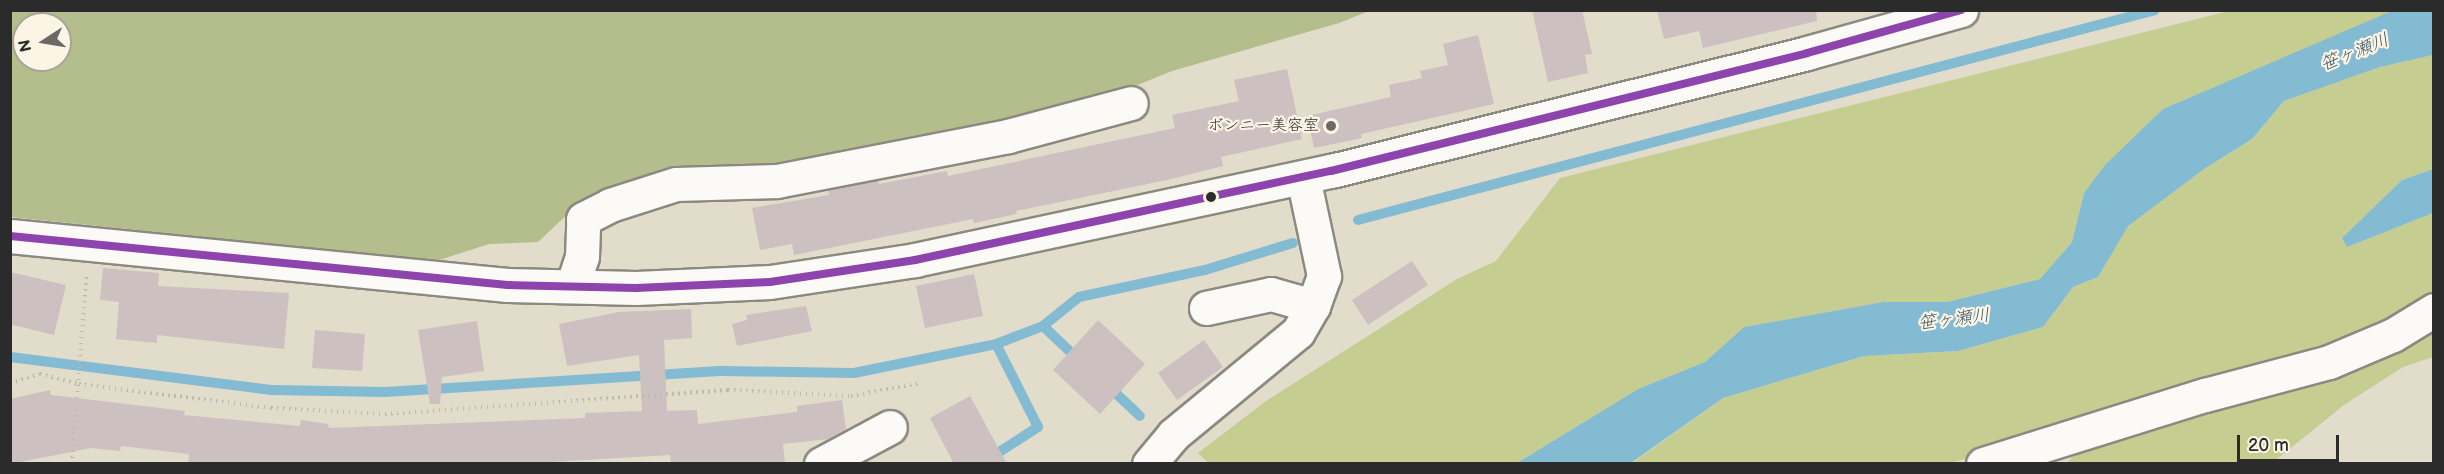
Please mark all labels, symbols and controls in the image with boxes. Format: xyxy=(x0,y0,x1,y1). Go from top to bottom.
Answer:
north arrow xyxy=(12,12,72,72)
water label: 笹ヶ瀬川 xyxy=(2318,30,2392,76)
text: N xyxy=(15,38,36,53)
place label: ボンニー美容室 xyxy=(1207,116,1319,136)
marker: ボンニー美容室 xyxy=(1324,119,1338,133)
unlabelled marker xyxy=(1205,191,1217,203)
water label: 笹ヶ瀬川 xyxy=(1917,305,1991,335)
scale bar xyxy=(2240,423,2342,461)
text: 20 m xyxy=(2248,435,2289,456)

